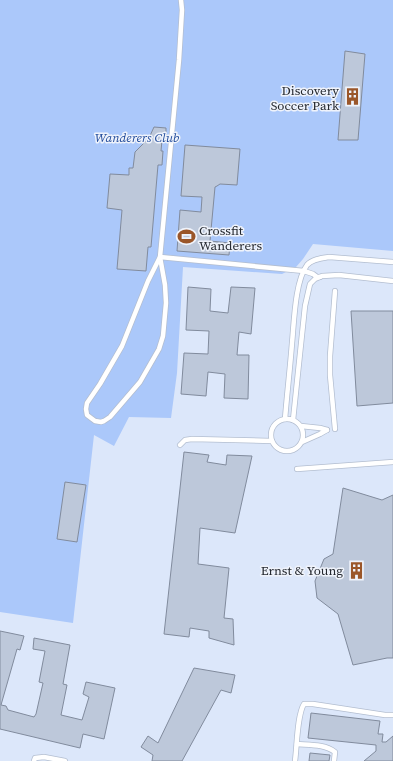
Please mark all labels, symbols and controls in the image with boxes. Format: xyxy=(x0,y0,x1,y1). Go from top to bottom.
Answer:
place label: Discovery Soccer Park xyxy=(271,82,340,114)
building icon: Discovery Soccer Park xyxy=(342,87,362,107)
park label: Wanderers Club xyxy=(95,129,180,146)
place label: Crossfit Wanderers xyxy=(199,222,262,254)
sports icon: Crossfit Wanderers xyxy=(176,227,196,247)
building icon: Ernst & Young xyxy=(346,560,366,580)
place label: Ernst & Young xyxy=(261,562,343,579)

